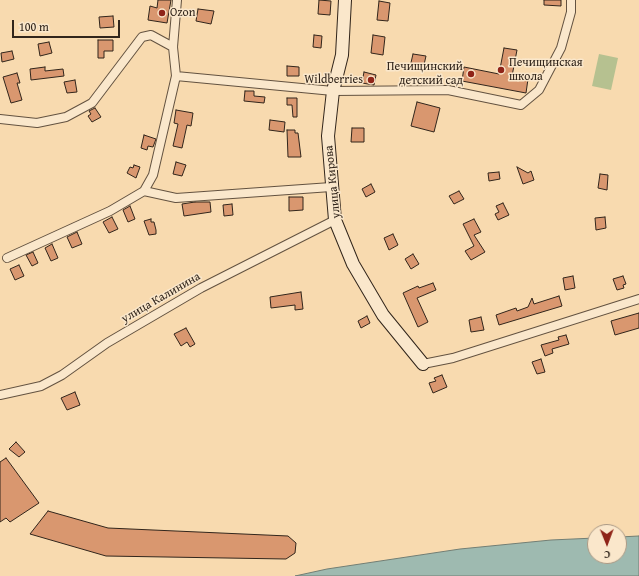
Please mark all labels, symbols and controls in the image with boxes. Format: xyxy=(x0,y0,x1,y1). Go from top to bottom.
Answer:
place label: Ozon xyxy=(170,6,195,20)
marker: Ozon xyxy=(157,8,167,18)
scale bar xyxy=(14,12,122,38)
text: 100 m xyxy=(19,18,49,35)
place label: Печищинская школа xyxy=(509,56,583,84)
place label: Печищинский детский сад xyxy=(387,60,463,88)
marker: Печищинская школа xyxy=(496,65,506,75)
marker: Печищинский детский сад xyxy=(466,69,476,79)
place label: Wildberries xyxy=(304,73,363,87)
marker: Wildberries xyxy=(366,75,376,85)
street label: улица Кирова xyxy=(322,145,344,219)
street label: улица Калинина xyxy=(119,270,203,326)
north arrow xyxy=(587,524,627,564)
text: С xyxy=(604,547,610,563)

